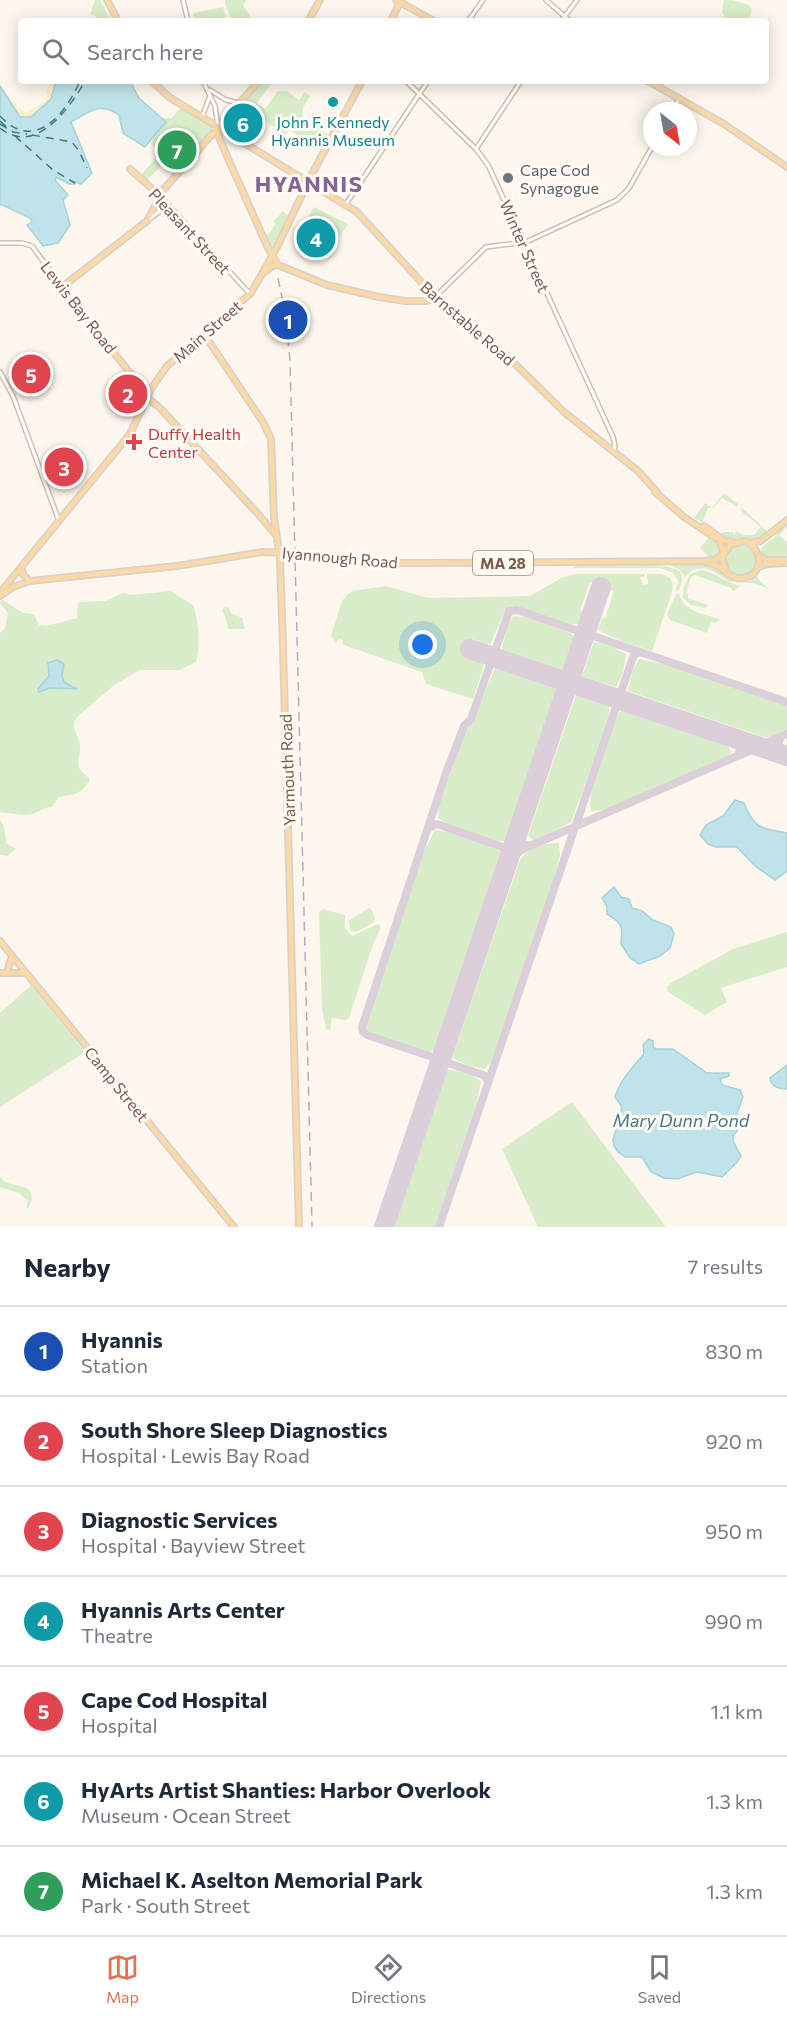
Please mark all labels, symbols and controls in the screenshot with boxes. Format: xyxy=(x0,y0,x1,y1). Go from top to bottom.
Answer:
search box xyxy=(18,18,769,84)
icon: search xyxy=(39,35,72,68)
text: Search here xyxy=(87,38,203,65)
marker: John F. Kennedy Hyannis Museum xyxy=(326,95,340,109)
pin: 6 xyxy=(224,100,262,146)
north arrow xyxy=(643,102,697,156)
place label: John F. Kennedy Hyannis Museum xyxy=(271,112,395,149)
pin: 7 xyxy=(158,128,196,172)
place label: Cape Cod Synagogue xyxy=(520,160,599,197)
district label: HYANNIS xyxy=(255,170,363,197)
marker: Cape Cod Synagogue xyxy=(501,171,515,185)
street label: Pleasant Street xyxy=(145,184,235,278)
street label: Winter Street xyxy=(496,197,554,296)
pin: 4 xyxy=(296,216,336,260)
street label: Lewis Bay Road xyxy=(37,257,121,357)
street label: Barnstable Road xyxy=(417,277,519,369)
street label: Main Street xyxy=(169,296,246,366)
pin: 1 xyxy=(268,298,308,342)
pin: 5 xyxy=(12,352,51,397)
pin: 2 xyxy=(108,372,148,416)
place label: Duffy Health Center xyxy=(148,424,241,461)
marker: Duffy Health Center xyxy=(125,433,143,451)
pin: 3 xyxy=(44,444,84,490)
street label: Iyannough Road xyxy=(281,542,399,572)
road number: MA 28 xyxy=(473,551,533,575)
your location xyxy=(408,630,437,659)
street label: Yarmouth Road xyxy=(276,714,298,826)
street label: Camp Street xyxy=(81,1043,153,1126)
water label: Mary Dunn Pond xyxy=(613,1109,750,1131)
text: Nearby xyxy=(24,1251,111,1282)
text: 7 results xyxy=(688,1254,763,1278)
text: Hyannis xyxy=(81,1326,163,1353)
text: 1 xyxy=(39,1339,48,1363)
text: 830 m xyxy=(705,1339,763,1363)
text: Station xyxy=(81,1353,148,1377)
text: South Shore Sleep Diagnostics xyxy=(81,1416,387,1443)
text: 2 xyxy=(38,1429,49,1453)
text: 920 m xyxy=(706,1429,763,1453)
text: Hospital · Lewis Bay Road xyxy=(81,1443,310,1467)
text: Diagnostic Services xyxy=(81,1506,277,1533)
text: 3 xyxy=(38,1519,49,1543)
text: 950 m xyxy=(705,1519,763,1543)
text: Hospital · Bayview Street xyxy=(81,1533,306,1557)
text: Hyannis Arts Center xyxy=(81,1596,285,1623)
text: 4 xyxy=(37,1609,50,1633)
text: 990 m xyxy=(704,1609,763,1633)
text: Theatre xyxy=(81,1623,153,1647)
text: Cape Cod Hospital xyxy=(81,1686,267,1713)
text: 5 xyxy=(38,1699,49,1723)
text: 1.1 km xyxy=(711,1699,763,1723)
text: Hospital xyxy=(81,1713,158,1737)
text: HyArts Artist Shanties: Harbor Overlook xyxy=(81,1776,491,1803)
text: 6 xyxy=(37,1789,50,1813)
text: 1.3 km xyxy=(706,1789,763,1813)
text: Museum · Ocean Street xyxy=(81,1803,291,1827)
text: Michael K. Aselton Memorial Park xyxy=(81,1866,423,1893)
text: 7 xyxy=(38,1879,49,1903)
text: 1.3 km xyxy=(706,1879,763,1903)
text: Park · South Street xyxy=(81,1893,250,1917)
tab: Map xyxy=(106,1951,139,2006)
tab: Directions xyxy=(351,1951,426,2006)
tab: Saved xyxy=(638,1951,681,2006)

